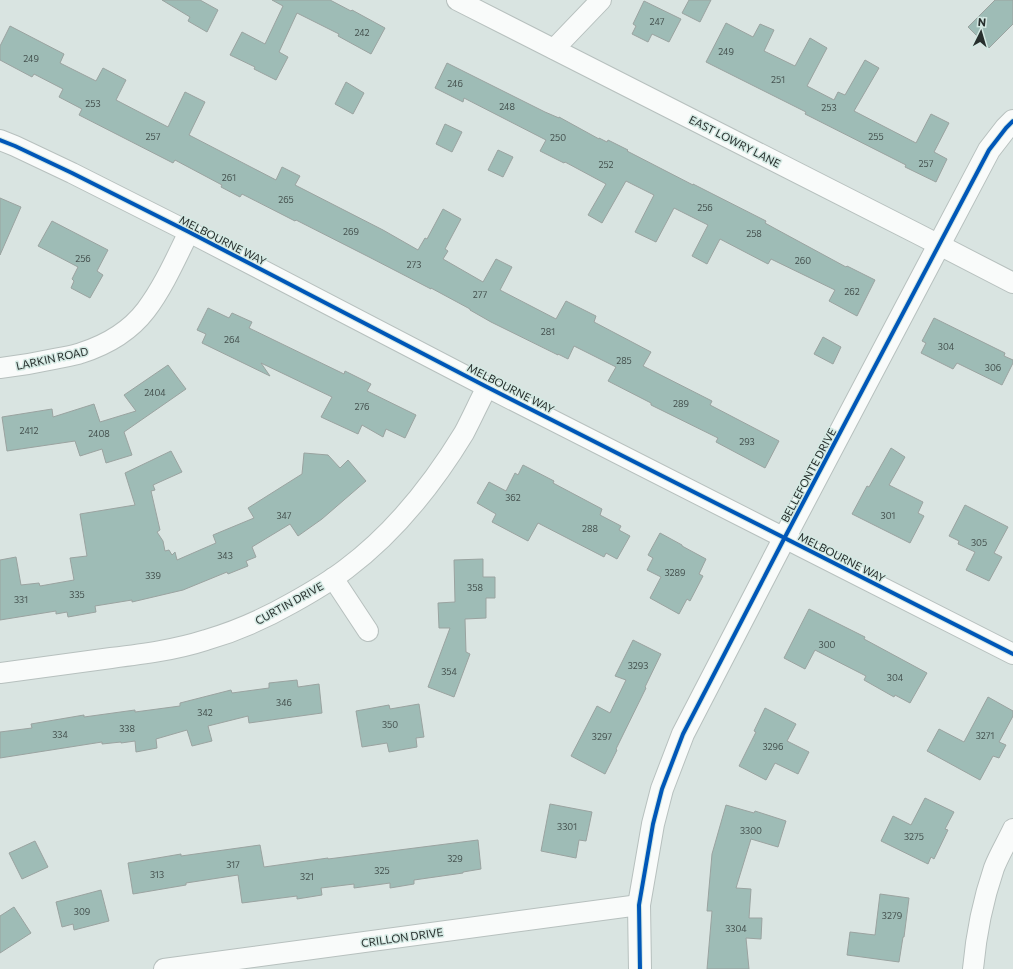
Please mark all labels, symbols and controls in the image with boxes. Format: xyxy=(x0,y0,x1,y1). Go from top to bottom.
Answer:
north arrow xyxy=(961,12,1001,52)
text: N xyxy=(977,15,987,28)
house number: 247 xyxy=(650,16,665,27)
house number: 242 xyxy=(354,27,370,38)
house number: 249 xyxy=(718,46,734,57)
house number: 249 xyxy=(23,53,39,64)
house number: 251 xyxy=(771,74,785,85)
house number: 246 xyxy=(447,78,463,89)
house number: 253 xyxy=(85,98,101,109)
house number: 248 xyxy=(499,101,515,112)
house number: 253 xyxy=(821,102,837,113)
street label: EAST LOWRY LANE xyxy=(687,112,783,170)
house number: 257 xyxy=(146,131,161,142)
house number: 255 xyxy=(868,131,884,142)
house number: 250 xyxy=(550,132,566,143)
house number: 257 xyxy=(919,158,934,169)
house number: 252 xyxy=(598,159,614,170)
house number: 261 xyxy=(222,172,236,183)
house number: 265 xyxy=(278,194,294,205)
house number: 256 xyxy=(697,202,713,213)
street label: MELBOURNE WAY xyxy=(177,212,269,268)
house number: 269 xyxy=(343,226,359,237)
house number: 258 xyxy=(746,228,762,239)
house number: 256 xyxy=(75,253,91,264)
house number: 260 xyxy=(795,255,811,266)
house number: 273 xyxy=(407,259,421,270)
house number: 262 xyxy=(844,286,860,297)
house number: 277 xyxy=(473,289,487,300)
house number: 281 xyxy=(541,326,555,337)
house number: 264 xyxy=(224,334,241,345)
house number: 304 xyxy=(938,341,955,352)
street label: LARKIN ROAD xyxy=(15,344,89,372)
house number: 285 xyxy=(616,355,632,366)
street label: MELBOURNE WAY xyxy=(465,360,557,416)
house number: 306 xyxy=(985,362,1001,373)
house number: 2404 xyxy=(144,387,166,398)
house number: 289 xyxy=(673,398,689,409)
house number: 276 xyxy=(354,401,370,412)
house number: 2412 xyxy=(20,425,38,436)
street label: BELLEFONTE DRIVE xyxy=(778,426,838,524)
house number: 2408 xyxy=(88,428,110,439)
house number: 293 xyxy=(739,436,755,447)
house number: 362 xyxy=(505,492,521,503)
house number: 347 xyxy=(276,510,292,521)
house number: 301 xyxy=(881,510,895,521)
house number: 288 xyxy=(582,523,598,534)
street label: MELBOURNE WAY xyxy=(796,529,888,585)
house number: 305 xyxy=(971,537,987,548)
house number: 343 xyxy=(217,550,233,561)
house number: 3289 xyxy=(664,567,686,578)
house number: 339 xyxy=(145,570,161,581)
street label: CURTIN DRIVE xyxy=(253,579,325,627)
house number: 358 xyxy=(467,582,483,593)
house number: 335 xyxy=(69,589,85,600)
house number: 331 xyxy=(14,594,28,605)
house number: 300 xyxy=(819,639,836,650)
house number: 3293 xyxy=(628,660,648,671)
house number: 354 xyxy=(441,666,457,677)
house number: 304 xyxy=(887,672,904,683)
house number: 346 xyxy=(276,697,292,708)
house number: 342 xyxy=(197,707,213,718)
house number: 350 xyxy=(382,719,398,730)
house number: 338 xyxy=(119,723,135,734)
house number: 334 xyxy=(52,729,68,740)
house number: 3271 xyxy=(976,730,994,741)
house number: 3297 xyxy=(592,731,612,742)
house number: 3296 xyxy=(762,741,784,752)
house number: 3301 xyxy=(557,821,577,832)
house number: 3300 xyxy=(740,825,762,836)
house number: 3275 xyxy=(904,831,924,842)
house number: 329 xyxy=(447,853,463,864)
house number: 317 xyxy=(226,859,240,870)
house number: 325 xyxy=(374,865,390,876)
house number: 313 xyxy=(150,869,164,880)
house number: 321 xyxy=(300,871,314,882)
house number: 309 xyxy=(74,906,90,917)
house number: 3279 xyxy=(882,910,902,921)
house number: 3304 xyxy=(725,923,747,934)
street label: CRILLON DRIVE xyxy=(360,925,444,949)

